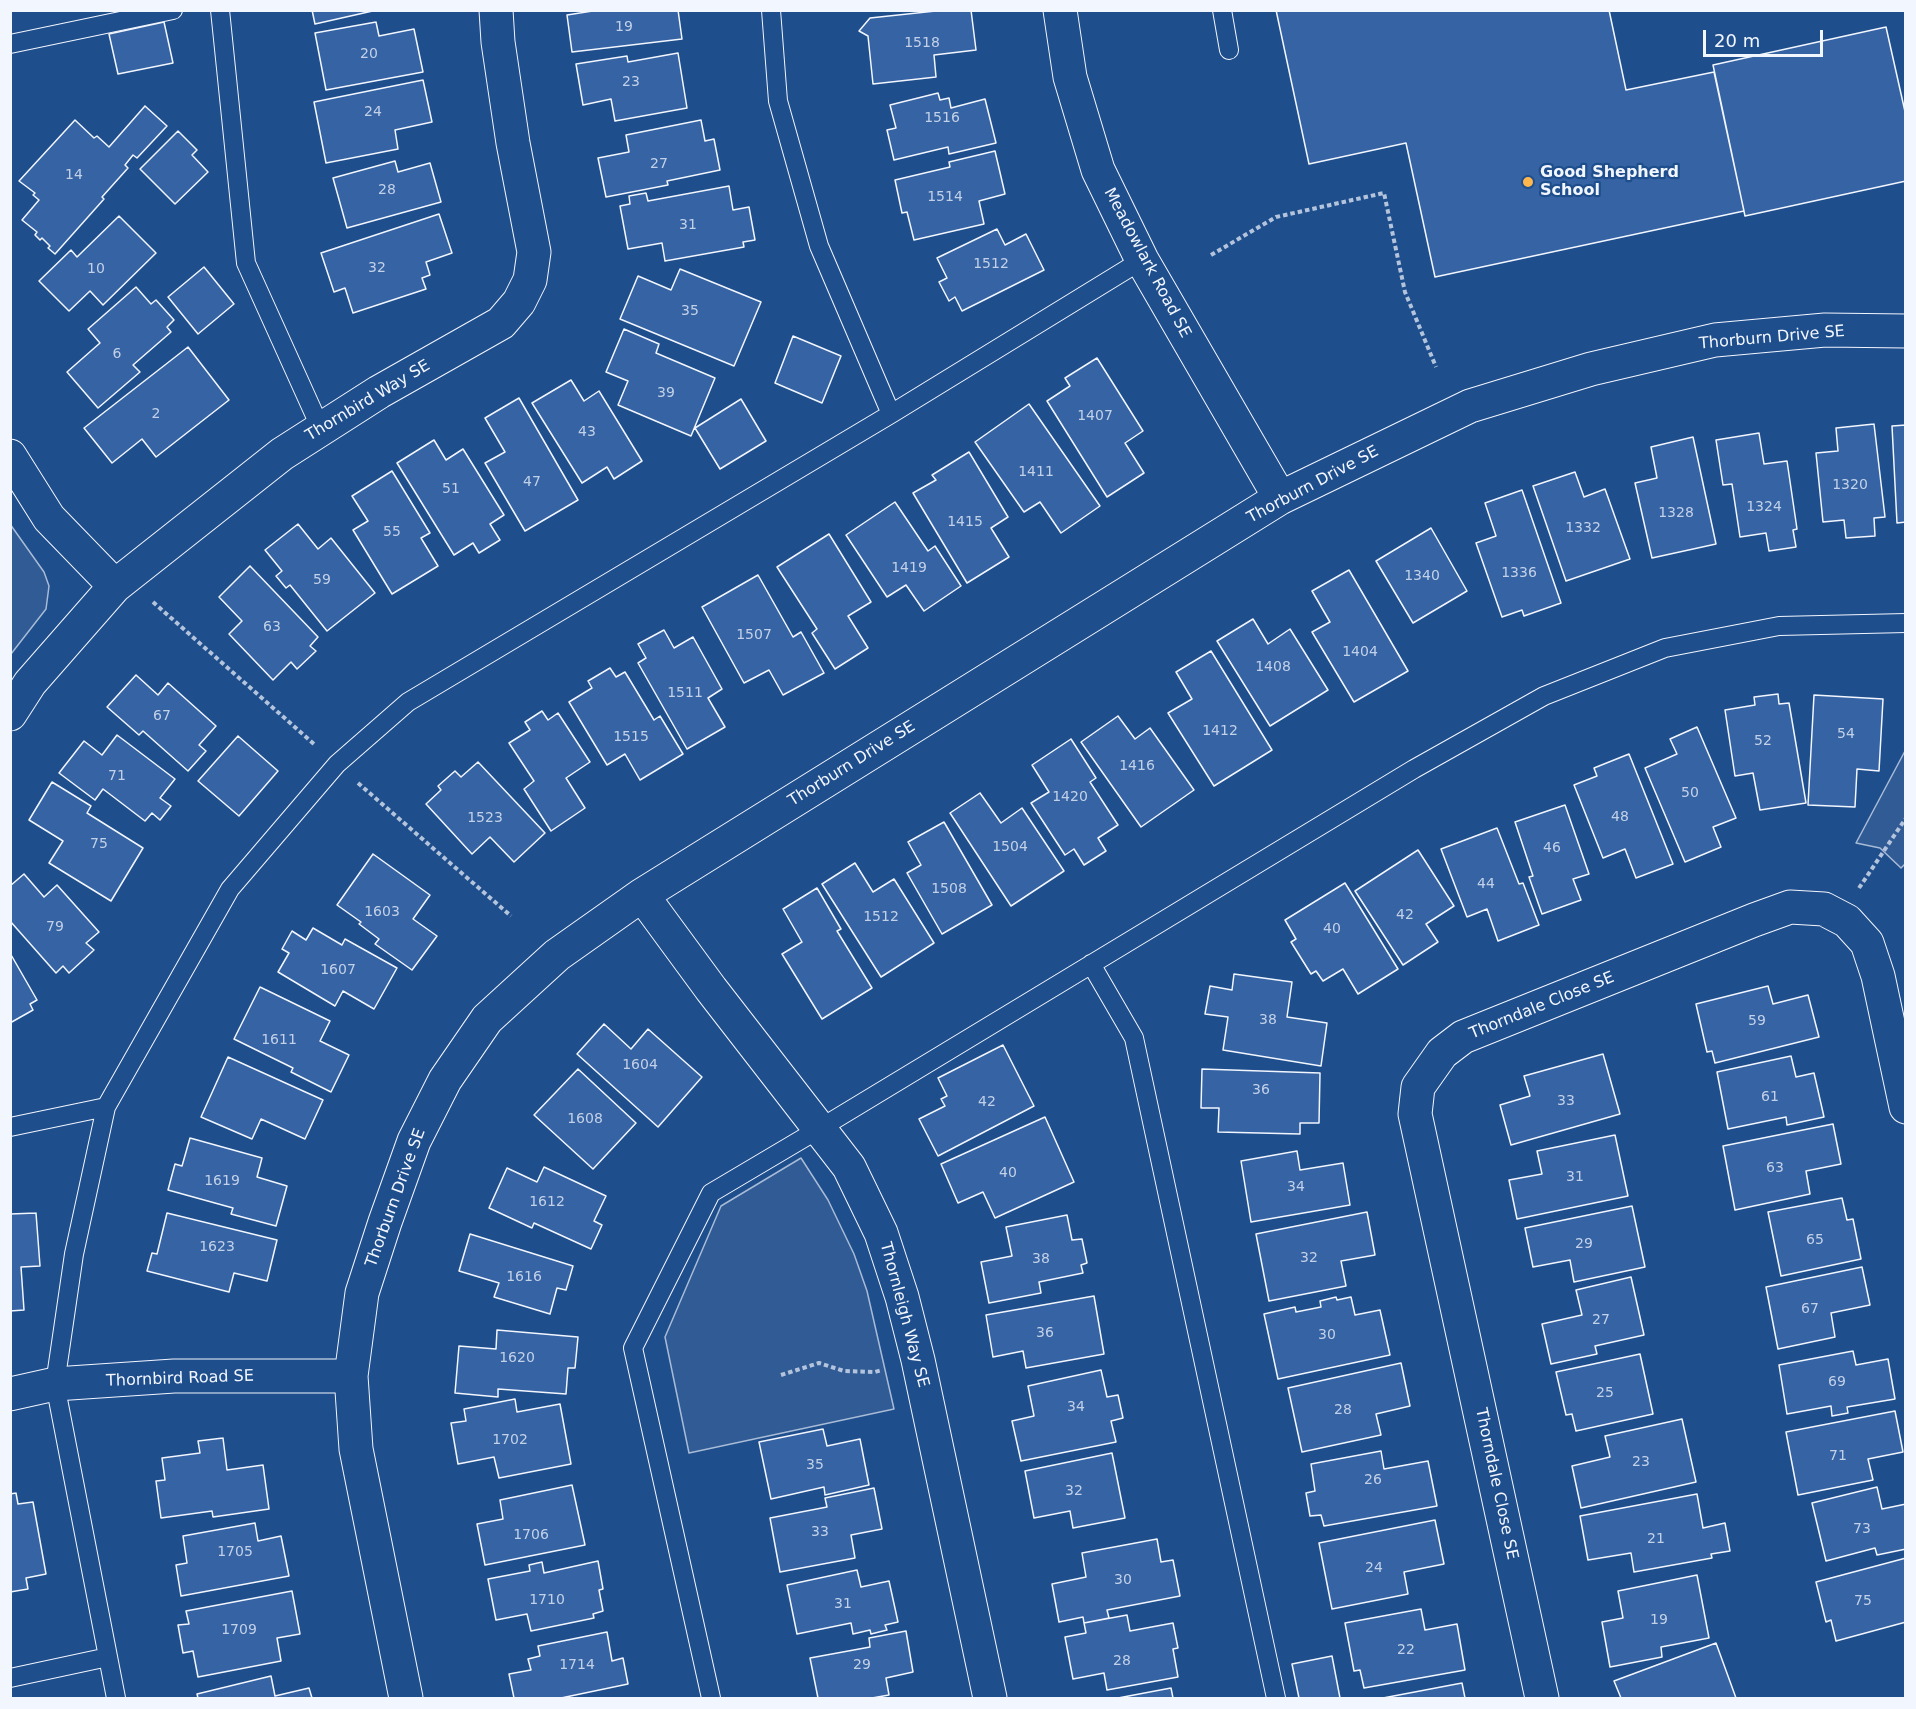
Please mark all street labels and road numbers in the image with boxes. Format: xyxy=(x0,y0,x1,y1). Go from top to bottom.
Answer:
street label: Meadowlark Road SE xyxy=(1099,185,1195,341)
street label: Thorburn Drive SE xyxy=(1698,322,1846,354)
street label: Thornbird Way SE xyxy=(302,356,434,446)
street label: Thorburn Drive SE xyxy=(1244,442,1382,528)
street label: Thorburn Drive SE xyxy=(785,717,919,811)
street label: Thorndale Close SE xyxy=(1467,968,1617,1044)
street label: Thorburn Drive SE xyxy=(362,1126,430,1270)
street label: Thornleigh Way SE xyxy=(875,1240,933,1390)
street label: Thornbird Road SE xyxy=(106,1367,254,1391)
street label: Thorndale Close SE xyxy=(1471,1406,1521,1562)

